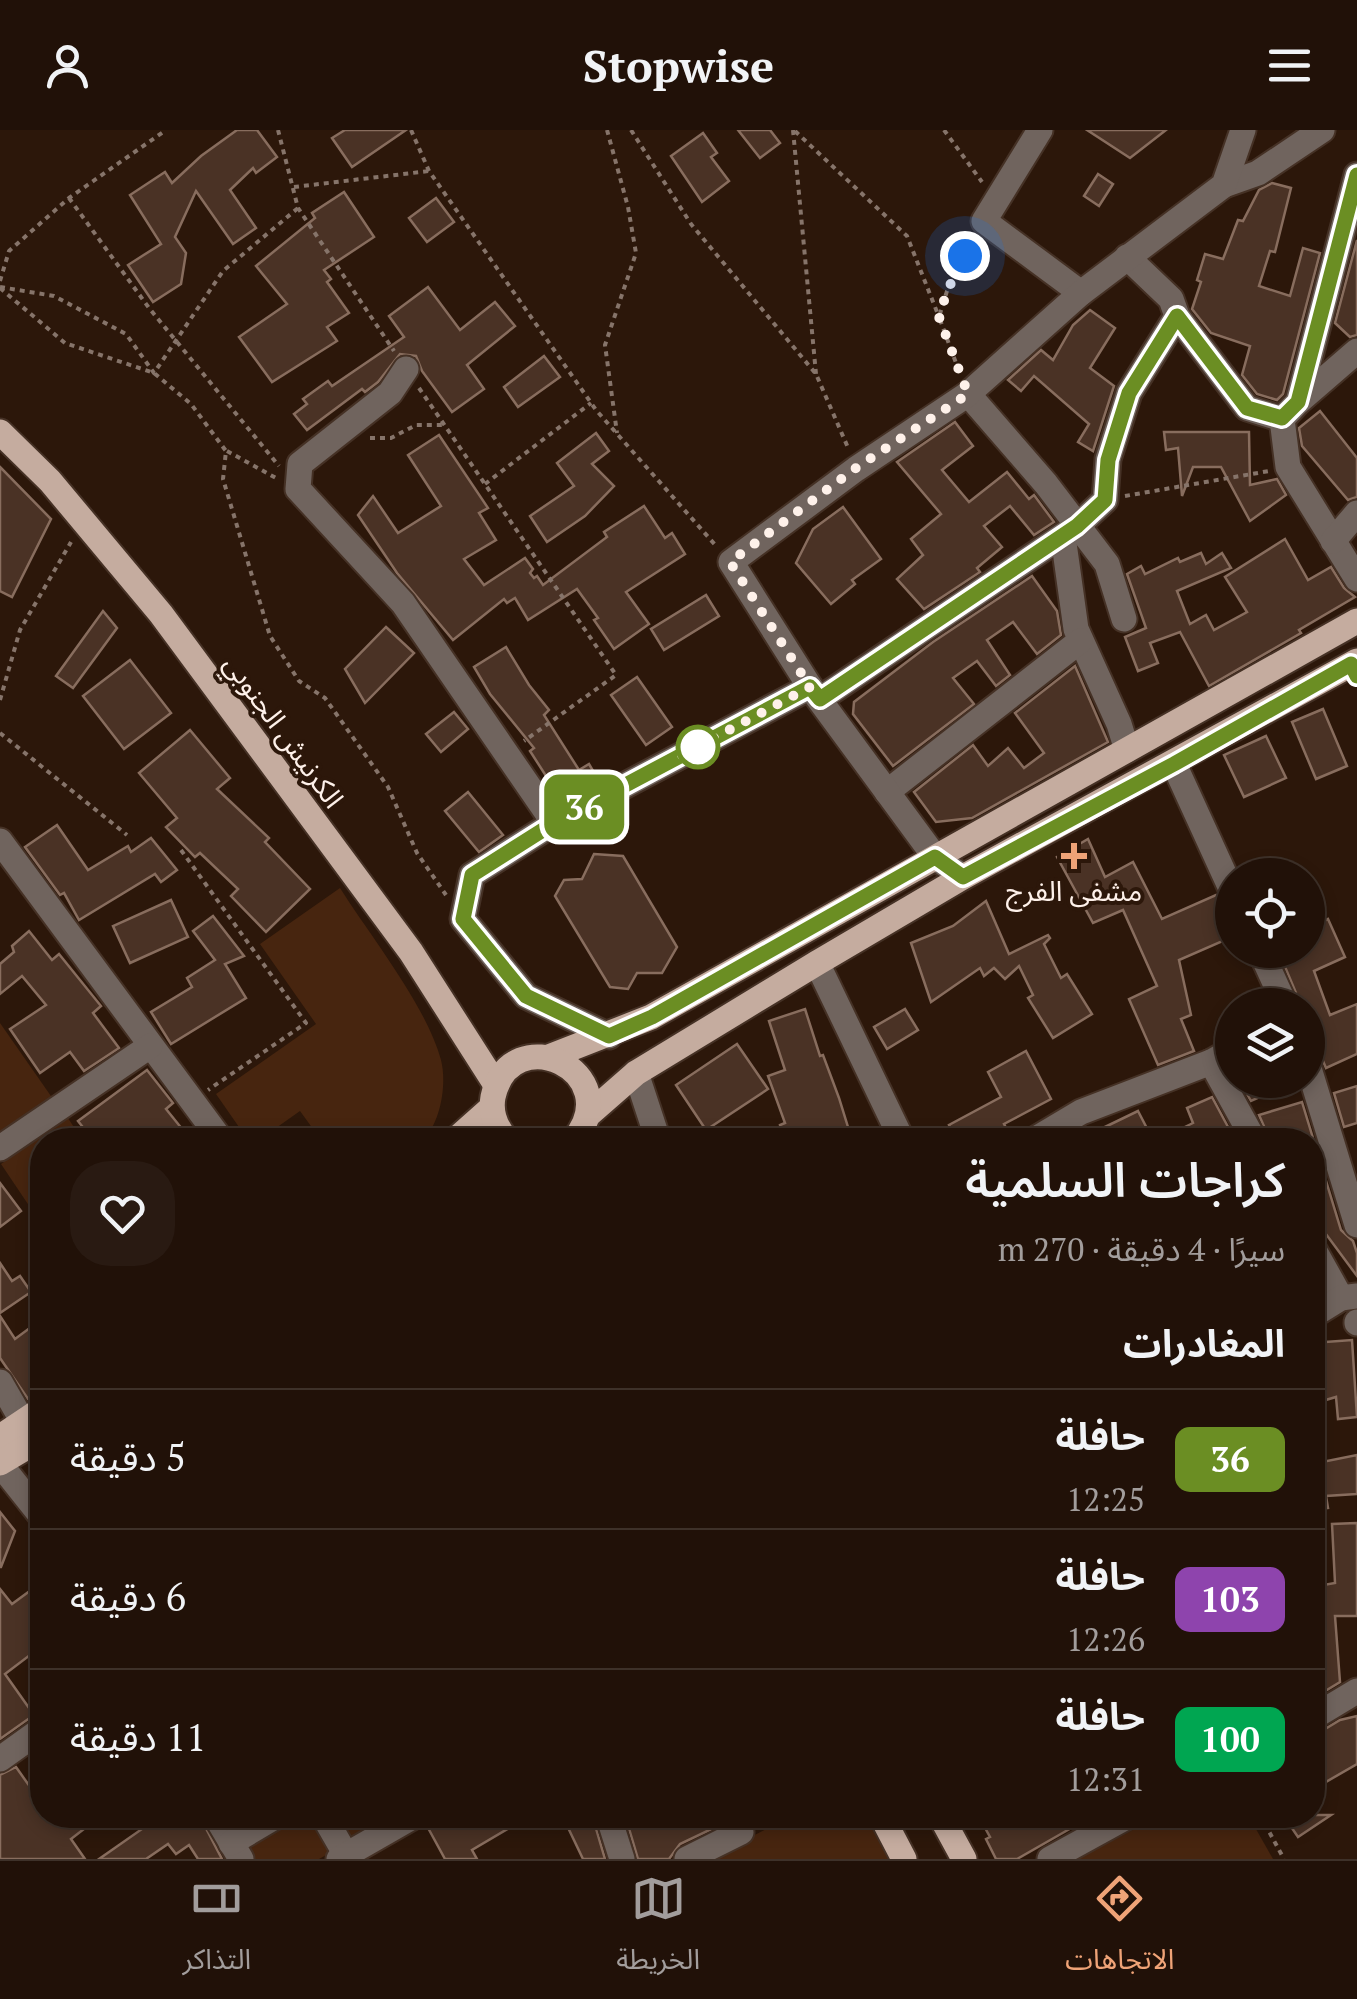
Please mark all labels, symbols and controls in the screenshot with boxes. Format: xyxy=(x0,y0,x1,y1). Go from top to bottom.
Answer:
text: Stopwise xyxy=(583,35,774,95)
icon: person xyxy=(40,38,95,93)
icon: menu xyxy=(1262,38,1317,93)
your location xyxy=(940,231,990,281)
street label: الكرنيش الجنوبي xyxy=(213,646,353,817)
unlabelled marker xyxy=(677,726,719,768)
line badge: 36 xyxy=(539,774,629,840)
text: 36 xyxy=(564,784,604,830)
marker: مشفى الفرج xyxy=(1061,843,1087,869)
map controls xyxy=(1215,858,1325,1098)
button: locate xyxy=(1215,858,1325,968)
place label: مشفى الفرج xyxy=(1006,872,1142,912)
button: layers xyxy=(1215,988,1325,1098)
text: كراجات السلمية xyxy=(965,1147,1285,1211)
button: heart xyxy=(70,1161,175,1266)
text: سيرًا · 4 دقيقة · 270 m xyxy=(998,1228,1285,1270)
text: المغادرات xyxy=(1123,1318,1285,1368)
text: حافلة xyxy=(1056,1411,1145,1461)
text: 5 دقيقة xyxy=(70,1432,186,1482)
text: 36 xyxy=(1210,1436,1250,1482)
text: 12:25 xyxy=(1066,1478,1145,1520)
text: حافلة xyxy=(1056,1551,1145,1601)
text: 6 دقيقة xyxy=(70,1572,186,1622)
text: 103 xyxy=(1200,1576,1260,1622)
text: 12:26 xyxy=(1066,1618,1145,1660)
text: حافلة xyxy=(1056,1691,1145,1741)
text: 11 دقيقة xyxy=(70,1712,206,1762)
text: 100 xyxy=(1200,1716,1260,1762)
text: 12:31 xyxy=(1066,1758,1145,1800)
tab: التذاكر xyxy=(183,1871,251,1990)
tab: الخريطة xyxy=(616,1871,700,1990)
tab: الاتجاهات xyxy=(1065,1871,1174,1990)

